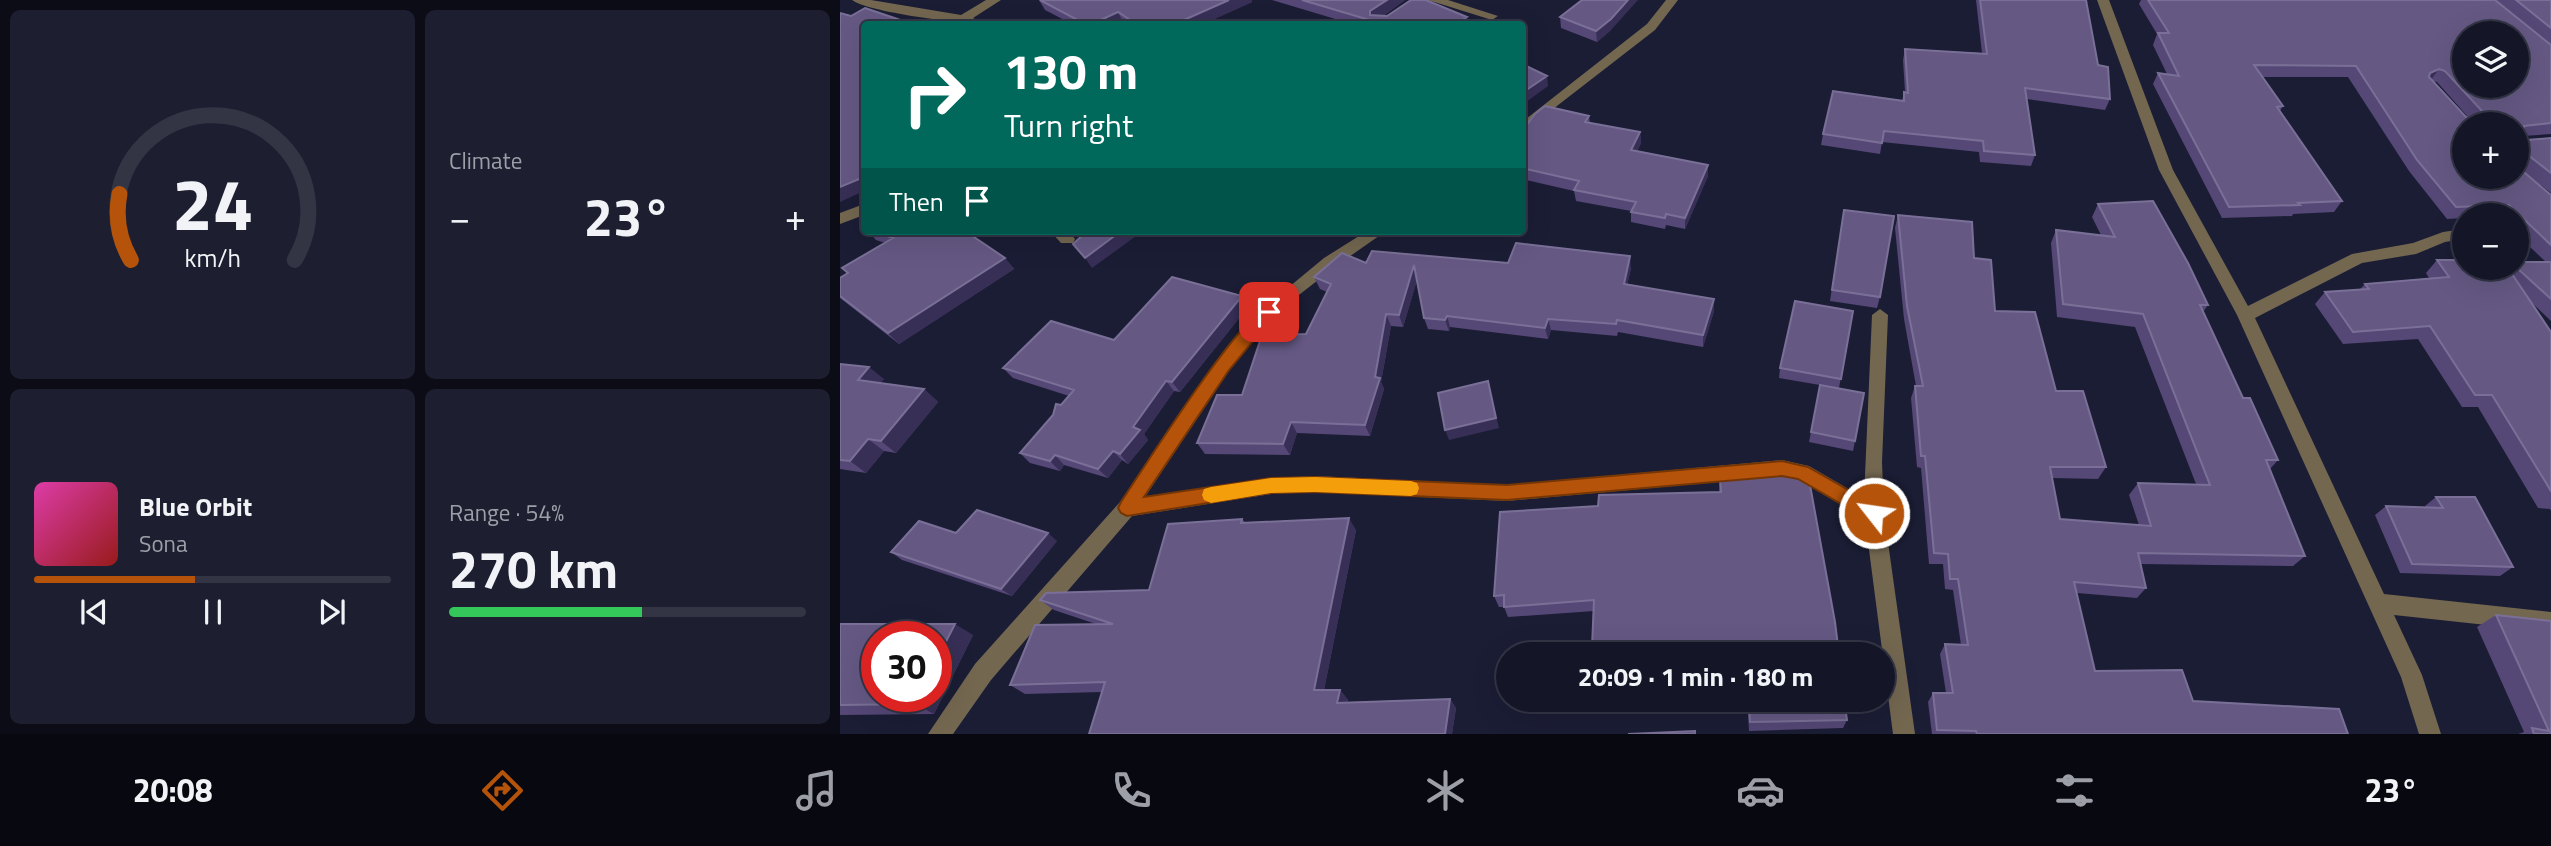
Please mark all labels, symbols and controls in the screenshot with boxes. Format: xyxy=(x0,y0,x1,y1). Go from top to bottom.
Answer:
map controls xyxy=(2452,21,2529,280)
button: layers xyxy=(2452,21,2529,98)
text: 130 m xyxy=(1004,33,1138,108)
icon: right xyxy=(889,49,980,140)
text: Turn right xyxy=(1004,101,1133,149)
button: + xyxy=(2452,112,2529,189)
text: Climate xyxy=(449,143,522,178)
text: 24 xyxy=(172,149,253,259)
text: 23° xyxy=(584,177,671,256)
text: Then xyxy=(889,182,944,221)
icon: arrive xyxy=(958,182,996,220)
text: − xyxy=(449,188,470,246)
text: + xyxy=(785,188,806,246)
button: − xyxy=(2452,203,2529,280)
text: km/h xyxy=(184,239,241,277)
pin xyxy=(1239,282,1299,342)
icon: arrive xyxy=(1250,293,1288,331)
position arrow xyxy=(1837,476,1911,550)
text: Blue Orbit xyxy=(139,487,252,526)
text: Range · 54% xyxy=(449,495,564,530)
text: Sona xyxy=(139,526,187,561)
text: 270 km xyxy=(449,529,618,608)
icon: previous xyxy=(75,593,113,631)
icon: pause xyxy=(194,593,232,631)
icon: next xyxy=(313,593,351,631)
speed limit sign: 30 xyxy=(861,621,952,712)
text: 20:09 · 1 min · 180 m xyxy=(1578,657,1813,696)
text: 20:08 xyxy=(133,766,213,814)
icon: directions xyxy=(478,766,527,815)
icon: music xyxy=(792,766,841,815)
icon: phone xyxy=(1107,766,1156,815)
icon: climate xyxy=(1421,766,1470,815)
icon: car xyxy=(1736,766,1785,815)
icon: filters xyxy=(2050,766,2099,815)
text: 23° xyxy=(2364,766,2418,814)

